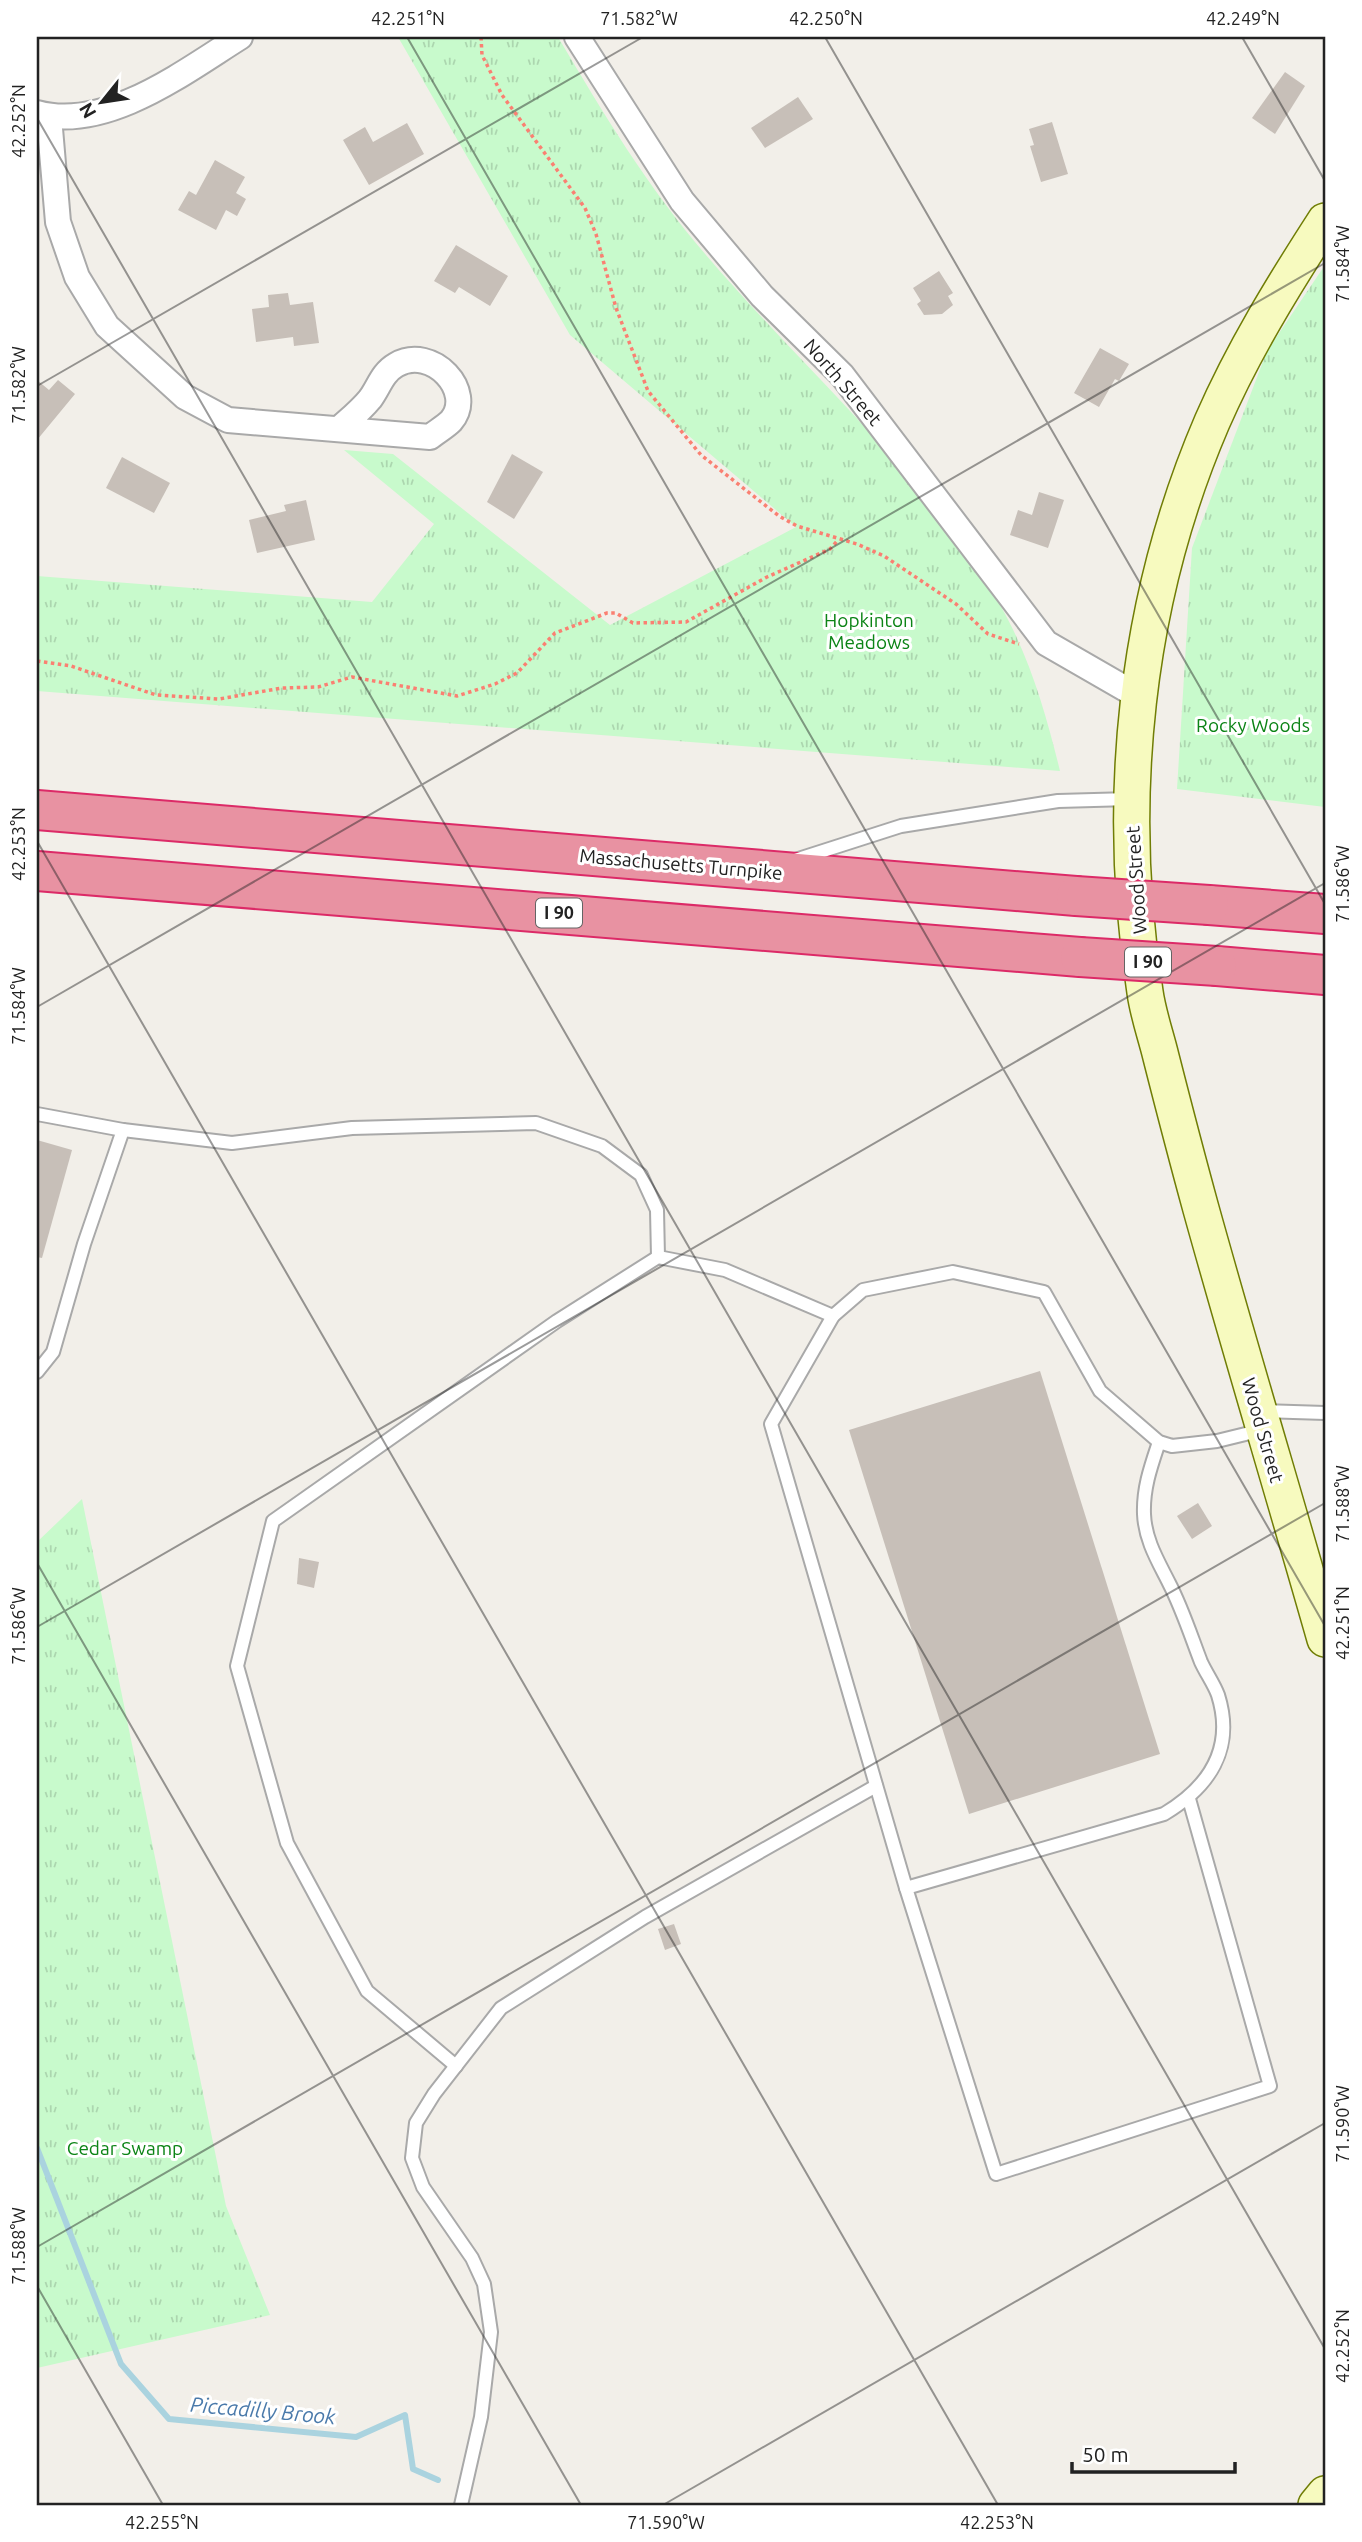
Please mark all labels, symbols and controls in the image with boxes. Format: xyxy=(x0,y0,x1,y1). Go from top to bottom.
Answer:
text: 42.251°N xyxy=(371,8,445,28)
text: 71.582°W xyxy=(600,8,678,28)
text: 42.250°N xyxy=(789,8,863,28)
text: 42.249°N xyxy=(1206,8,1280,28)
north arrow xyxy=(66,66,136,136)
text: 42.252°N xyxy=(8,84,28,158)
text: N xyxy=(74,99,100,122)
text: 71.584°W xyxy=(1332,225,1352,303)
street label: North Street xyxy=(799,334,887,430)
text: 71.582°W xyxy=(8,346,28,424)
park label: Hopkinton Meadows xyxy=(824,609,914,653)
park label: Rocky Woods xyxy=(1196,714,1310,736)
text: 42.253°N xyxy=(8,807,28,881)
street label: Wood Street xyxy=(1121,825,1151,935)
street label: Massachusetts Turnpike xyxy=(579,844,783,884)
text: 71.586°W xyxy=(1332,845,1352,923)
road number: I 90 xyxy=(536,898,582,928)
road number: I 90 xyxy=(1125,947,1171,976)
text: 71.584°W xyxy=(8,967,28,1045)
street label: Wood Street xyxy=(1238,1375,1289,1485)
text: 71.588°W xyxy=(1332,1465,1352,1543)
text: 42.251°N xyxy=(1332,1586,1352,1660)
text: 71.586°W xyxy=(8,1587,28,1665)
text: 71.590°W xyxy=(1332,2085,1352,2163)
park label: Cedar Swamp xyxy=(67,2137,183,2159)
text: 71.588°W xyxy=(8,2207,28,2285)
text: 42.252°N xyxy=(1332,2309,1352,2383)
water label: Piccadilly Brook xyxy=(189,2392,337,2428)
scale bar xyxy=(1072,2430,1234,2474)
text: 50 m xyxy=(1082,2442,1129,2466)
text: 42.255°N xyxy=(125,2512,199,2532)
text: 71.590°W xyxy=(627,2512,705,2532)
text: 42.253°N xyxy=(960,2512,1034,2532)

